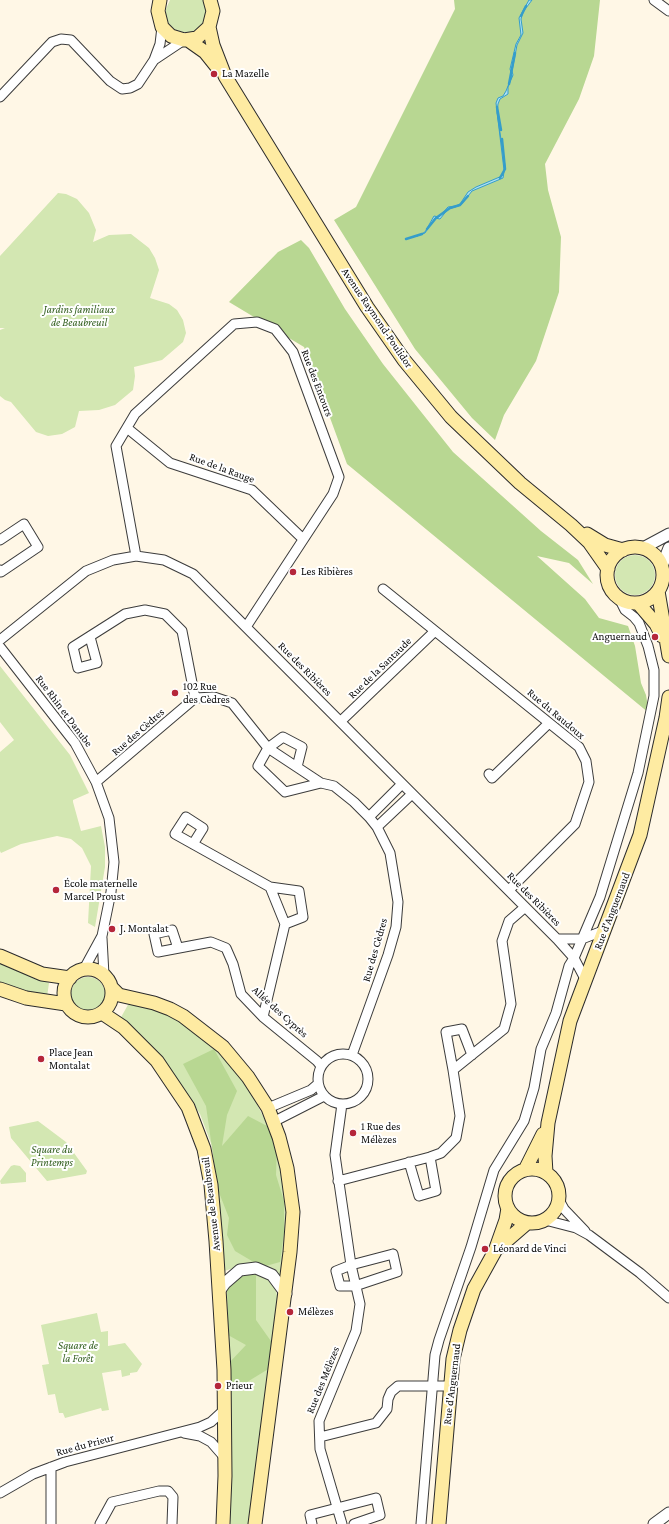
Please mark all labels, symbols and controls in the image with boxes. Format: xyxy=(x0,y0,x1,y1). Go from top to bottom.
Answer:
place label: La Mazelle xyxy=(222,67,269,81)
marker: La Mazelle xyxy=(209,69,219,79)
street label: Avenue Raymond-Poulidor xyxy=(338,265,416,371)
park label: Jardins familiaux de Beaubreuil xyxy=(43,303,115,329)
street label: Rue des Entours xyxy=(298,348,336,418)
street label: Rue de la Rauge xyxy=(188,450,256,486)
place label: Les Ribières xyxy=(301,565,353,579)
marker: Les Ribières xyxy=(288,567,298,577)
place label: Anguernaud xyxy=(592,630,647,644)
marker: Anguernaud xyxy=(650,632,660,642)
street label: Rue de la Santaude xyxy=(346,635,414,701)
street label: Rue des Ribières xyxy=(275,639,335,699)
street label: Rue Rhin et Danube xyxy=(33,672,95,750)
place label: 102 Rue des Cèdres xyxy=(183,680,230,706)
street label: Rue du Raudoux xyxy=(524,686,588,742)
marker: 102 Rue des Cèdres xyxy=(170,688,180,698)
street label: Rue des Cèdres xyxy=(109,706,167,758)
street label: Rue des Ribières xyxy=(504,869,564,929)
street label: Rue d'Anguernaud xyxy=(591,871,633,951)
place label: École maternelle Marcel Proust xyxy=(64,877,137,903)
marker: École maternelle Marcel Proust xyxy=(51,885,61,895)
street label: Rue des Cèdres xyxy=(360,917,390,983)
place label: J. Montalat xyxy=(120,922,169,936)
marker: J. Montalat xyxy=(107,924,117,934)
street label: Allée des Cyprès xyxy=(249,983,311,1041)
place label: Place Jean Montalat xyxy=(49,1046,93,1072)
marker: Place Jean Montalat xyxy=(36,1054,46,1064)
place label: 1 Rue des Mélèzes xyxy=(361,1120,400,1146)
marker: 1 Rue des Mélèzes xyxy=(348,1128,358,1138)
park label: Square du Printemps xyxy=(31,1143,73,1169)
street label: Avenue de Beaubreuil xyxy=(199,1156,223,1252)
place label: Léonard de Vinci xyxy=(493,1242,566,1256)
marker: Léonard de Vinci xyxy=(480,1244,490,1254)
place label: Mélèzes xyxy=(298,1305,334,1319)
marker: Mélèzes xyxy=(285,1307,295,1317)
park label: Square de la Forêt xyxy=(58,1339,98,1365)
street label: Rue d'Anguernaud xyxy=(440,1343,464,1425)
street label: Rue des Mélèzes xyxy=(304,1345,342,1415)
place label: Prieur xyxy=(226,1379,253,1393)
marker: Prieur xyxy=(213,1381,223,1391)
street label: Rue du Prieur xyxy=(55,1431,115,1459)

